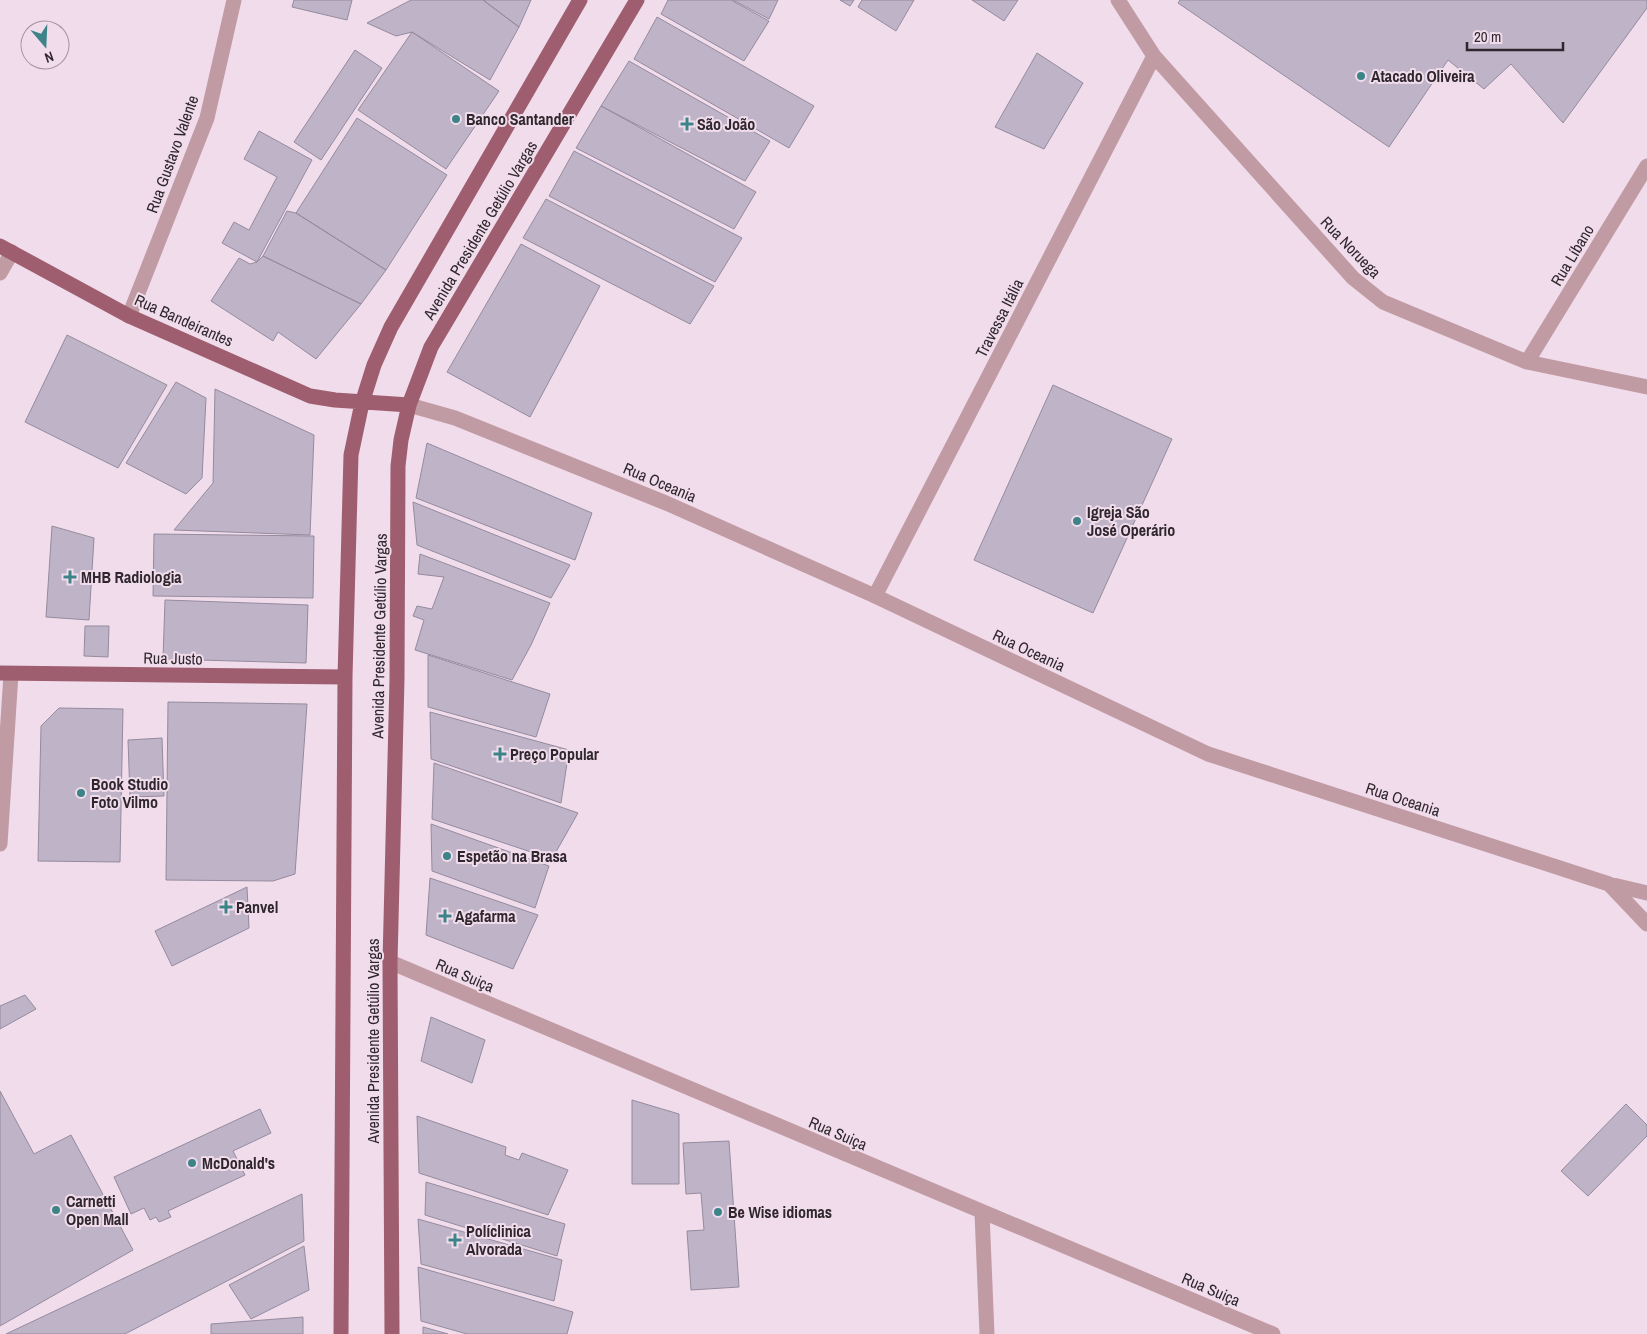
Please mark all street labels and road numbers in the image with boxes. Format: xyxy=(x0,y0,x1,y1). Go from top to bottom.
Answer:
street label: Rua Gustavo Valente xyxy=(140,92,204,216)
street label: Avenida Presidente Getúlio Vargas xyxy=(417,136,542,324)
street label: Rua Noruega xyxy=(1316,211,1386,283)
street label: Rua Líbano xyxy=(1545,220,1599,290)
street label: Travessa Itália xyxy=(970,274,1029,361)
street label: Rua Bandeirantes xyxy=(131,288,237,352)
street label: Rua Oceania xyxy=(620,457,701,508)
street label: Avenida Presidente Getúlio Vargas xyxy=(366,533,392,740)
street label: Rua Oceania xyxy=(989,624,1069,677)
street label: Rua Justo xyxy=(143,646,203,670)
street label: Rua Oceania xyxy=(1363,777,1444,822)
street label: Avenida Presidente Getúlio Vargas xyxy=(362,938,384,1145)
street label: Rua Suiça xyxy=(433,953,498,997)
street label: Rua Suiça xyxy=(806,1111,871,1155)
street label: Rua Suiça xyxy=(1179,1267,1244,1311)

